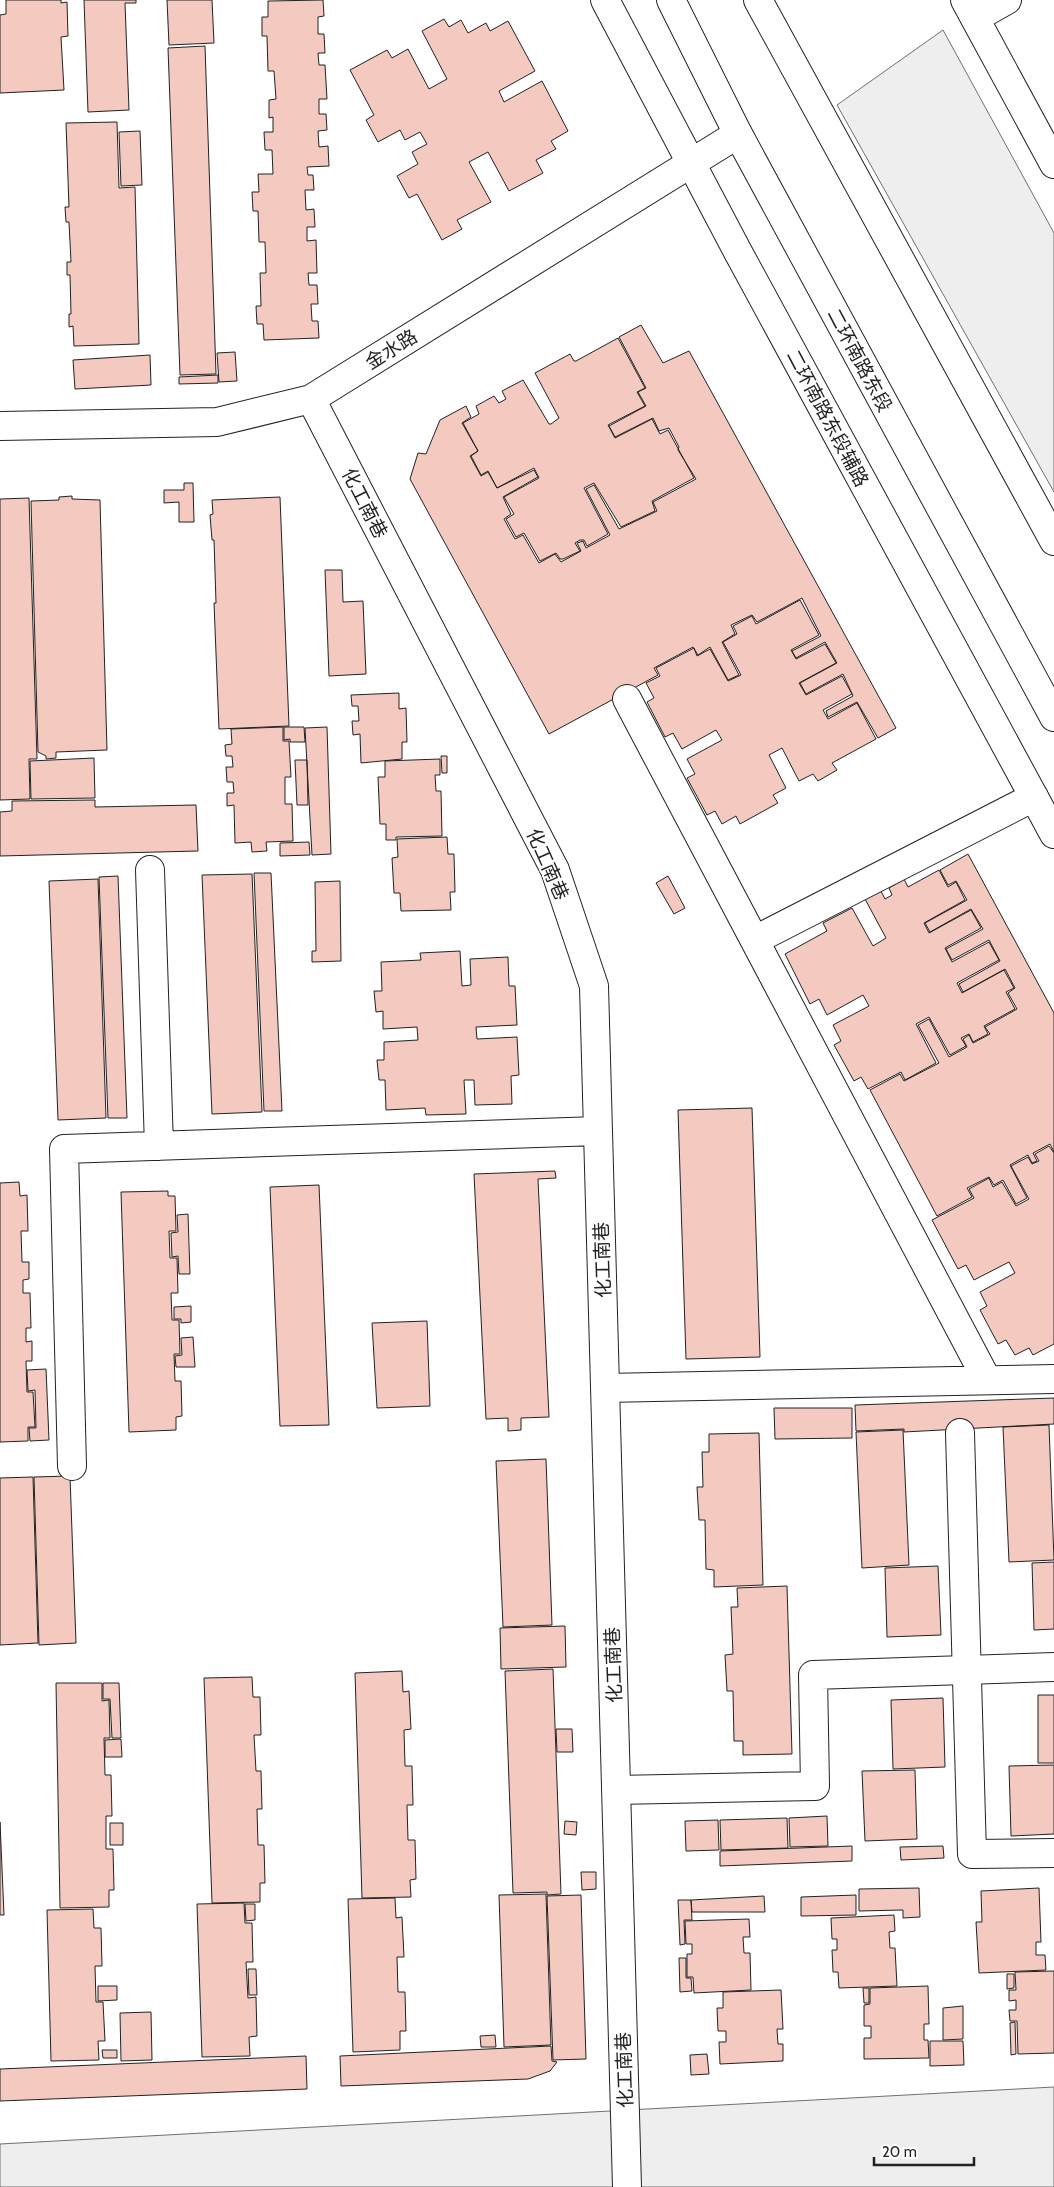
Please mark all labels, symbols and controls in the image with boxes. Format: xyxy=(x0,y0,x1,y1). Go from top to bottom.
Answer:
street label: 二环南路东段 xyxy=(823,305,896,416)
street label: 金水路 xyxy=(361,325,422,374)
street label: 二环南路东段辅路 xyxy=(782,346,873,491)
street label: 化工南巷 xyxy=(337,464,392,542)
street label: 化工南巷 xyxy=(522,825,574,904)
street label: 化工南巷 xyxy=(590,1222,615,1298)
street label: 化工南巷 xyxy=(601,1627,626,1703)
street label: 化工南巷 xyxy=(612,2032,637,2108)
scale bar xyxy=(874,2134,974,2166)
text: 20 m xyxy=(882,2143,917,2161)

